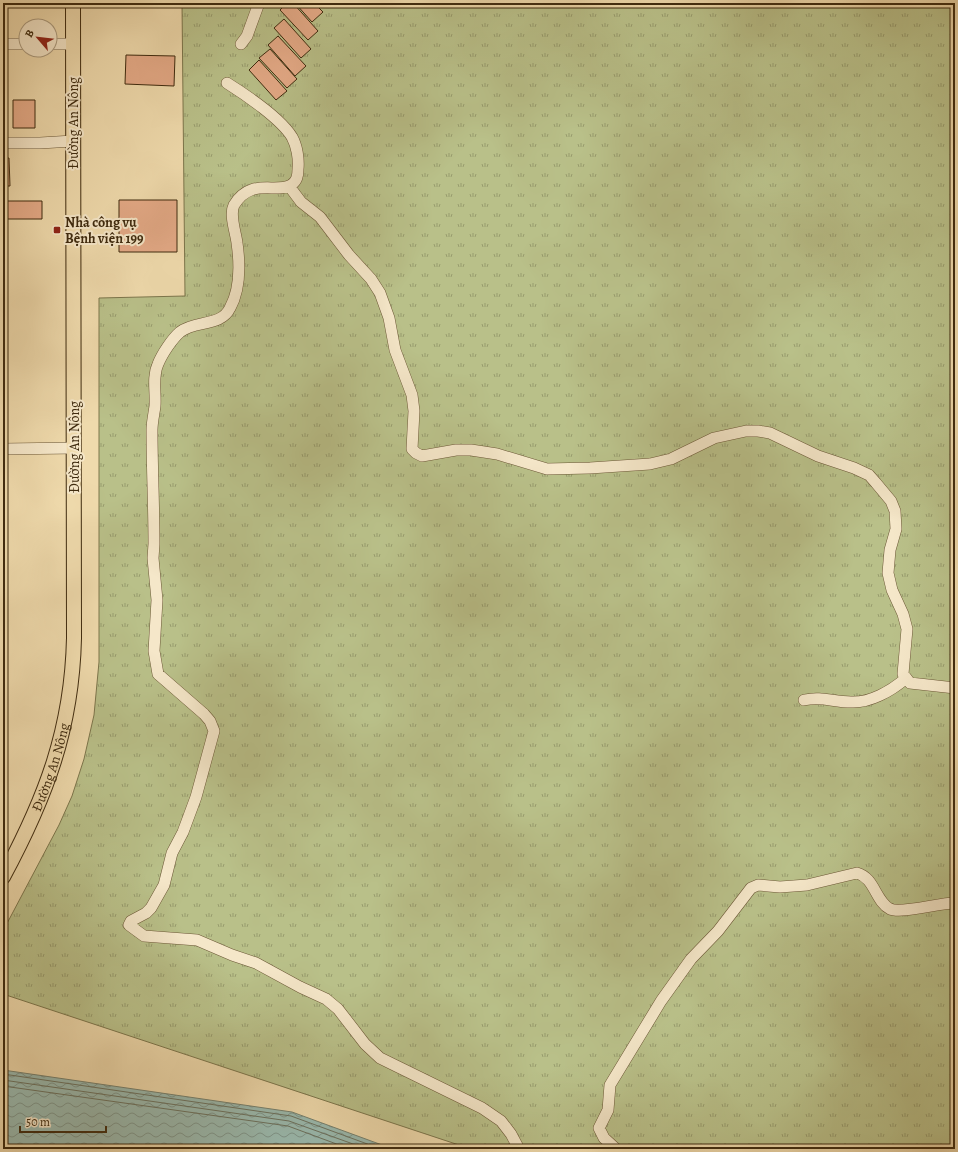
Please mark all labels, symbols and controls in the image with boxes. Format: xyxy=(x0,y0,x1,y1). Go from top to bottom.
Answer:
north arrow xyxy=(18,18,58,58)
text: B xyxy=(21,27,38,40)
street label: Đường An Nông xyxy=(64,77,83,169)
place label: Nhà công vụ Bệnh viện 199 xyxy=(65,213,144,248)
marker: Nhà công vụ Bệnh viện 199 xyxy=(52,225,62,235)
street label: Đường An Nông xyxy=(65,401,84,493)
street label: Đường An Nông xyxy=(27,721,73,814)
scale bar xyxy=(20,1108,106,1134)
text: 50 m xyxy=(26,1114,50,1130)

